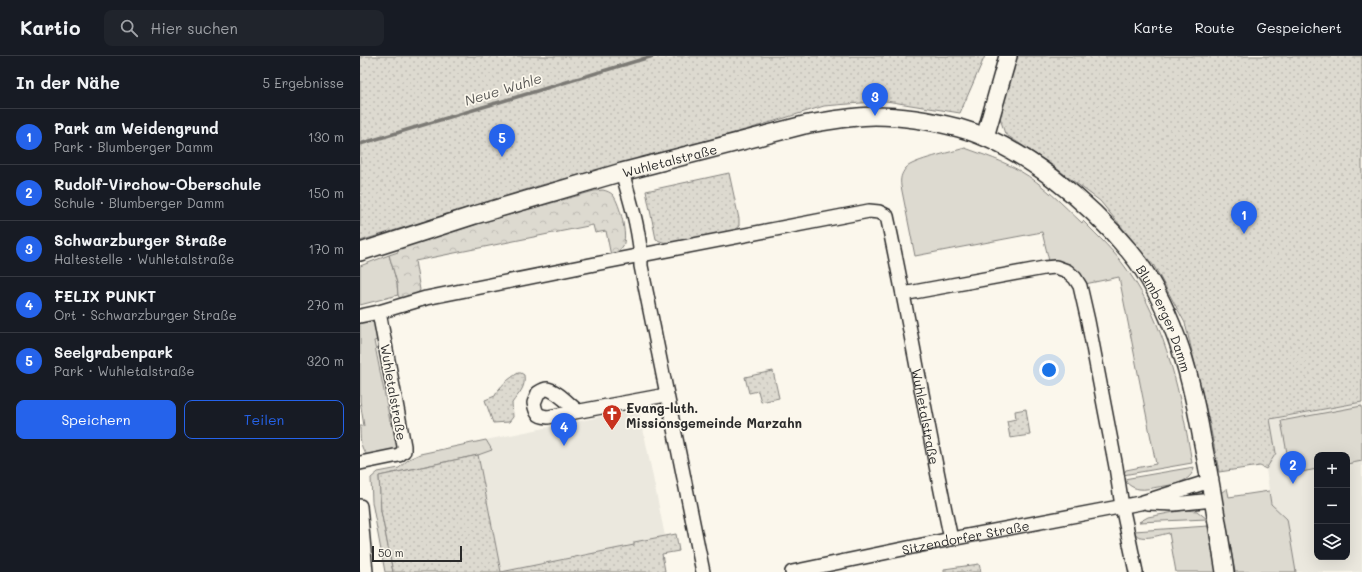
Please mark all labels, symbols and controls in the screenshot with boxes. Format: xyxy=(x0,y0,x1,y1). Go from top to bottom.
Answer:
search box xyxy=(104,10,384,46)
text: Kartio xyxy=(20,15,80,40)
icon: search xyxy=(118,17,140,39)
text: Hier suchen xyxy=(150,18,238,38)
text: Karte xyxy=(1134,18,1173,37)
text: Route xyxy=(1195,18,1235,37)
text: Gespeichert xyxy=(1257,18,1342,37)
water label: Neue Wuhle xyxy=(462,68,544,110)
text: In der Nähe xyxy=(16,71,120,93)
text: 5 Ergebnisse xyxy=(263,74,344,91)
pin: 3 xyxy=(862,83,888,116)
text: Park am Weidengrund xyxy=(54,118,219,138)
pin: 5 xyxy=(489,124,515,157)
text: 1 xyxy=(26,128,32,145)
text: 130 m xyxy=(308,128,344,145)
text: Park · Blumberger Damm xyxy=(54,138,213,155)
street label: Wuhletalstraße xyxy=(620,139,719,180)
text: Rudolf-Virchow-Oberschule xyxy=(54,174,261,194)
text: 2 xyxy=(25,184,33,201)
text: 150 m xyxy=(308,184,344,201)
text: Schule · Blumberger Damm xyxy=(54,194,224,211)
pin: 1 xyxy=(1231,201,1257,234)
text: Schwarzburger Straße xyxy=(54,230,227,250)
text: 3 xyxy=(25,240,33,257)
text: 170 m xyxy=(308,240,344,257)
text: Haltestelle · Wuhletalstraße xyxy=(54,250,234,267)
street label: Blumberger Damm xyxy=(1133,261,1196,374)
text: FELIX PUNKT xyxy=(54,286,156,306)
text: 4 xyxy=(25,296,33,313)
text: 270 m xyxy=(307,296,344,313)
text: Ort · Schwarzburger Straße xyxy=(54,306,237,323)
text: Seelgrabenpark xyxy=(54,342,173,362)
street label: Wuhletalstraße xyxy=(377,343,411,441)
text: 5 xyxy=(25,352,33,369)
text: 320 m xyxy=(307,352,344,369)
your location xyxy=(1039,360,1059,380)
text: Park · Wuhletalstraße xyxy=(54,362,195,379)
street label: Wuhletalstraße xyxy=(909,367,944,466)
place label: Evang-luth. Missionsgemeinde Marzahn xyxy=(626,399,802,431)
button: Speichern xyxy=(16,400,176,439)
button: Teilen xyxy=(184,400,344,439)
church icon: Evang-luth. Missionsgemeinde Marzahn xyxy=(601,403,623,431)
pin: 4 xyxy=(551,413,577,446)
pin: 2 xyxy=(1280,451,1306,484)
map controls xyxy=(1314,452,1350,560)
button: + xyxy=(1314,452,1350,488)
button: − xyxy=(1314,488,1350,524)
street label: Sitzendorfer Straße xyxy=(900,516,1031,558)
button: layers xyxy=(1314,524,1350,560)
scale bar xyxy=(372,544,462,563)
text: 50 m xyxy=(378,545,404,560)

